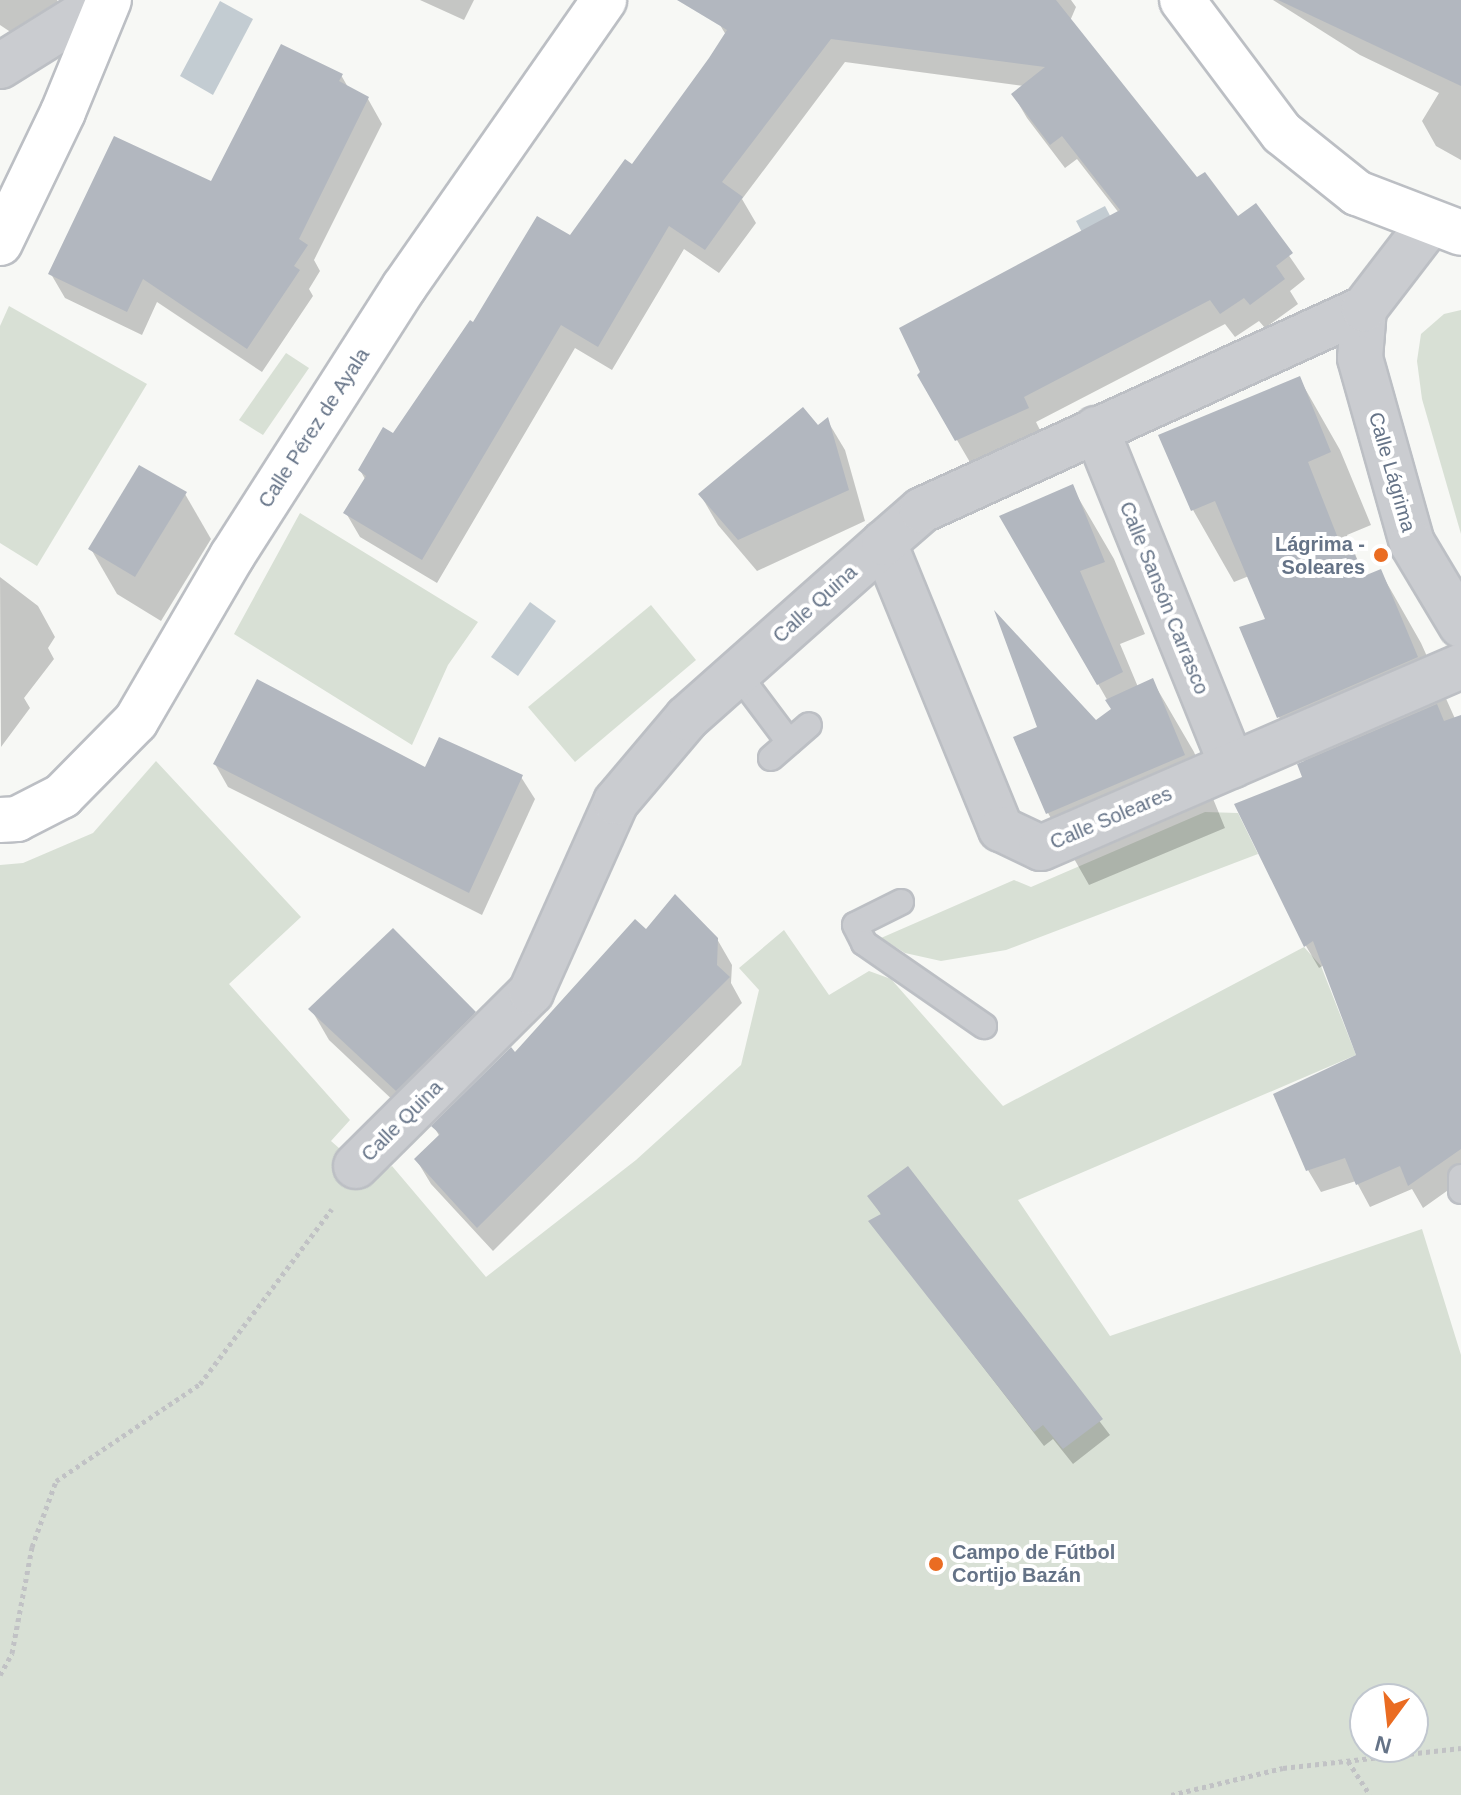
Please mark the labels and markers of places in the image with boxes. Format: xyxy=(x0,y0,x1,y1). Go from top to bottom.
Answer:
place label: Lágrima - Soleares xyxy=(1275,532,1365,579)
marker: Lágrima - Soleares xyxy=(1372,546,1390,564)
place label: Campo de Fútbol Cortijo Bazán xyxy=(952,1540,1115,1587)
marker: Campo de Fútbol Cortijo Bazán xyxy=(927,1555,945,1573)

